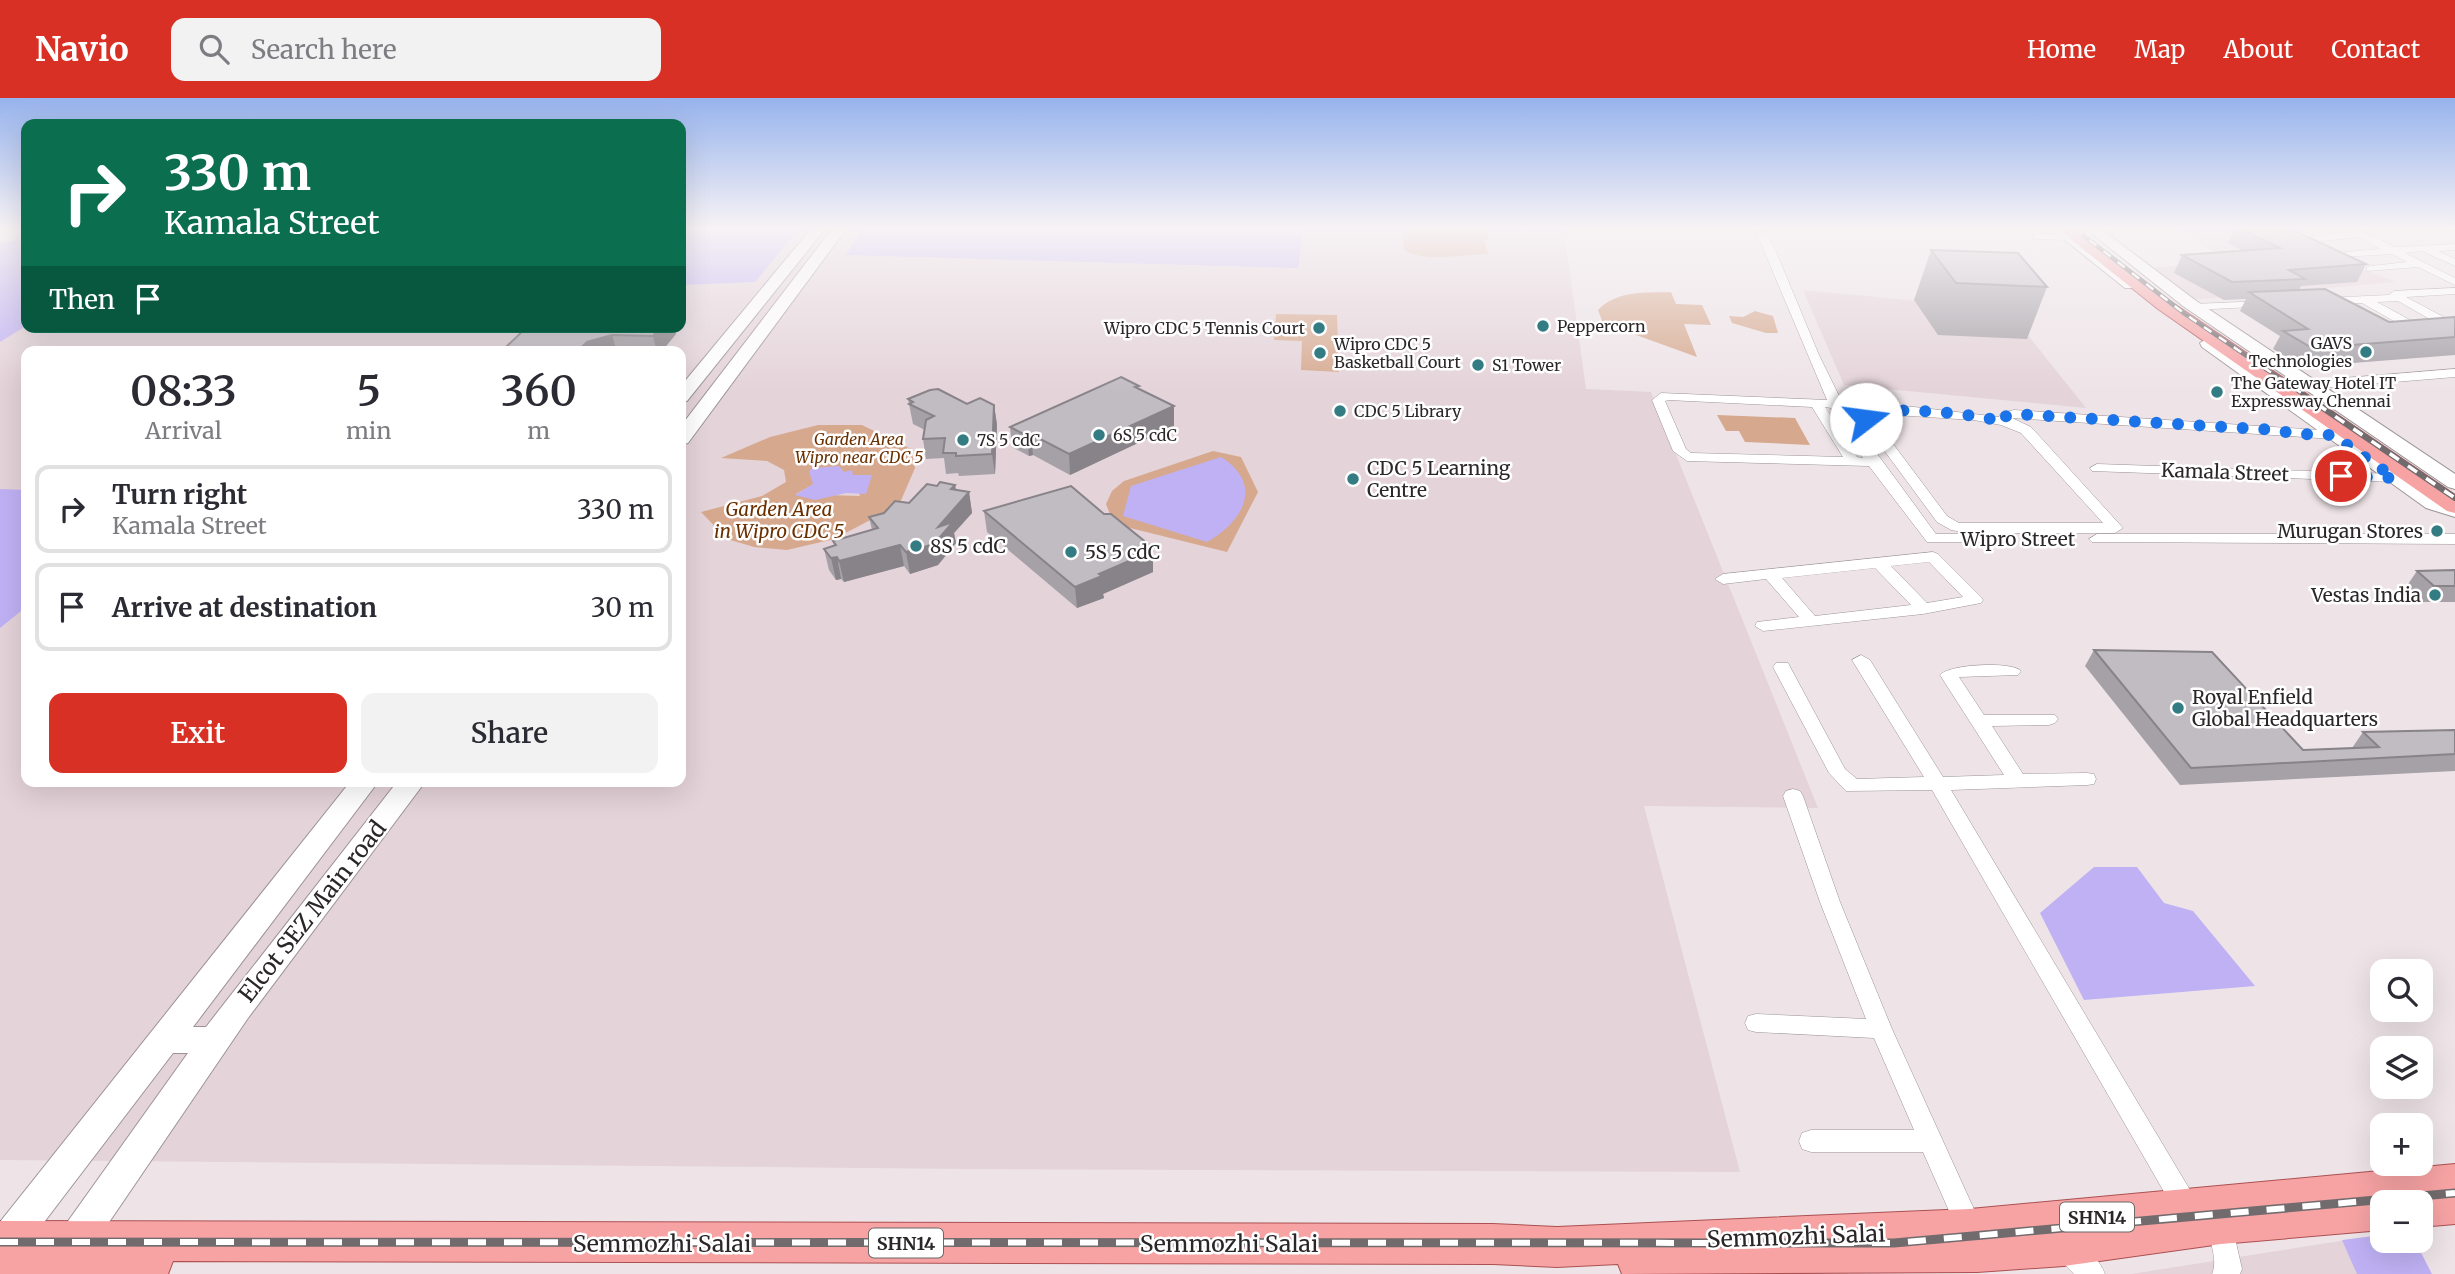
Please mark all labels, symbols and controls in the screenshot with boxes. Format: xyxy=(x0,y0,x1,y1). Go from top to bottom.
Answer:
search box xyxy=(171,18,661,81)
text: Navio xyxy=(35,29,129,70)
icon: search xyxy=(195,30,233,68)
text: Search here xyxy=(251,33,396,66)
text: Home xyxy=(2027,34,2096,65)
text: Map xyxy=(2134,34,2185,65)
text: About xyxy=(2223,34,2293,65)
text: Contact xyxy=(2331,34,2420,65)
text: 330 m xyxy=(164,142,311,203)
icon: right xyxy=(49,147,140,238)
text: Kamala Street xyxy=(164,203,379,243)
icon: arrive xyxy=(129,280,167,318)
text: Then xyxy=(49,283,115,316)
place label: Peppercorn xyxy=(1557,316,1646,336)
place label: Wipro CDC 5 Tennis Court xyxy=(1103,318,1306,338)
marker: Peppercorn xyxy=(1535,318,1551,334)
marker: Wipro CDC 5 Tennis Court xyxy=(1311,320,1327,336)
place label: GAVS Technologies xyxy=(2249,333,2352,371)
place label: Wipro CDC 5 Basketball Court xyxy=(1333,334,1461,372)
marker: GAVS Technologies xyxy=(2358,344,2374,360)
marker: Wipro CDC 5 Basketball Court xyxy=(1312,345,1328,361)
place label: S1 Tower xyxy=(1492,355,1561,375)
marker: S1 Tower xyxy=(1470,357,1486,373)
text: 08:33 xyxy=(130,365,237,417)
text: 5 xyxy=(356,365,381,417)
text: 360 xyxy=(501,365,577,417)
place label: The Gateway Hotel IT Expressway Chennai xyxy=(2231,373,2396,411)
position arrow xyxy=(1829,382,1903,456)
marker: The Gateway Hotel IT Expressway Chennai xyxy=(2209,384,2225,400)
place label: CDC 5 Library xyxy=(1354,401,1462,421)
marker: CDC 5 Library xyxy=(1332,403,1348,419)
text: Arrival xyxy=(145,416,222,445)
text: min xyxy=(346,416,391,445)
text: m xyxy=(527,416,550,445)
place label: 6S 5 cdC xyxy=(1113,425,1177,445)
marker: 6S 5 cdC xyxy=(1091,427,1107,443)
park label: Garden Area Wipro near CDC 5 xyxy=(795,429,923,467)
place label: 7S 5 cdC xyxy=(977,430,1040,450)
marker: 7S 5 cdC xyxy=(955,432,971,448)
pin xyxy=(2311,446,2371,506)
place label: CDC 5 Learning Centre xyxy=(1367,456,1511,502)
icon: arrive xyxy=(2322,457,2360,495)
street label: Kamala Street xyxy=(2161,458,2290,486)
marker: CDC 5 Learning Centre xyxy=(1345,471,1361,487)
text: Turn right xyxy=(112,478,247,511)
icon: right xyxy=(53,490,91,528)
text: 330 m xyxy=(577,493,654,526)
park label: Garden Area in Wipro CDC 5 xyxy=(714,497,844,543)
text: Kamala Street xyxy=(112,511,267,540)
place label: Murugan Stores xyxy=(2277,519,2423,543)
marker: Murugan Stores xyxy=(2429,523,2445,539)
street label: Wipro Street xyxy=(1960,527,2076,551)
place label: 8S 5 cdC xyxy=(930,534,1006,558)
marker: 8S 5 cdC xyxy=(908,538,924,554)
place label: 5S 5 cdC xyxy=(1085,540,1160,564)
marker: 5S 5 cdC xyxy=(1063,544,1079,560)
place label: Vestas India xyxy=(2310,583,2421,607)
marker: Vestas India xyxy=(2427,587,2443,603)
icon: arrive xyxy=(53,588,91,626)
text: Arrive at destination xyxy=(112,591,377,624)
text: 30 m xyxy=(591,591,654,624)
place label: Royal Enfield Global Headquarters xyxy=(2192,685,2378,731)
button: Exit xyxy=(49,693,347,773)
button: Share xyxy=(361,693,658,773)
marker: Royal Enfield Global Headquarters xyxy=(2170,700,2186,716)
street label: Elcot SEZ Main road xyxy=(232,814,392,1008)
map controls xyxy=(2370,959,2433,1253)
button: search xyxy=(2370,959,2433,1022)
button: layers xyxy=(2370,1036,2433,1099)
button: + xyxy=(2370,1113,2433,1176)
button: − xyxy=(2370,1190,2433,1253)
road number: SHN14 xyxy=(2060,1202,2134,1232)
street label: Semmozhi Salai xyxy=(1706,1218,1886,1254)
road number: SHN14 xyxy=(869,1228,943,1258)
street label: Semmozhi Salai xyxy=(573,1229,751,1258)
street label: Semmozhi Salai xyxy=(1140,1229,1318,1258)

